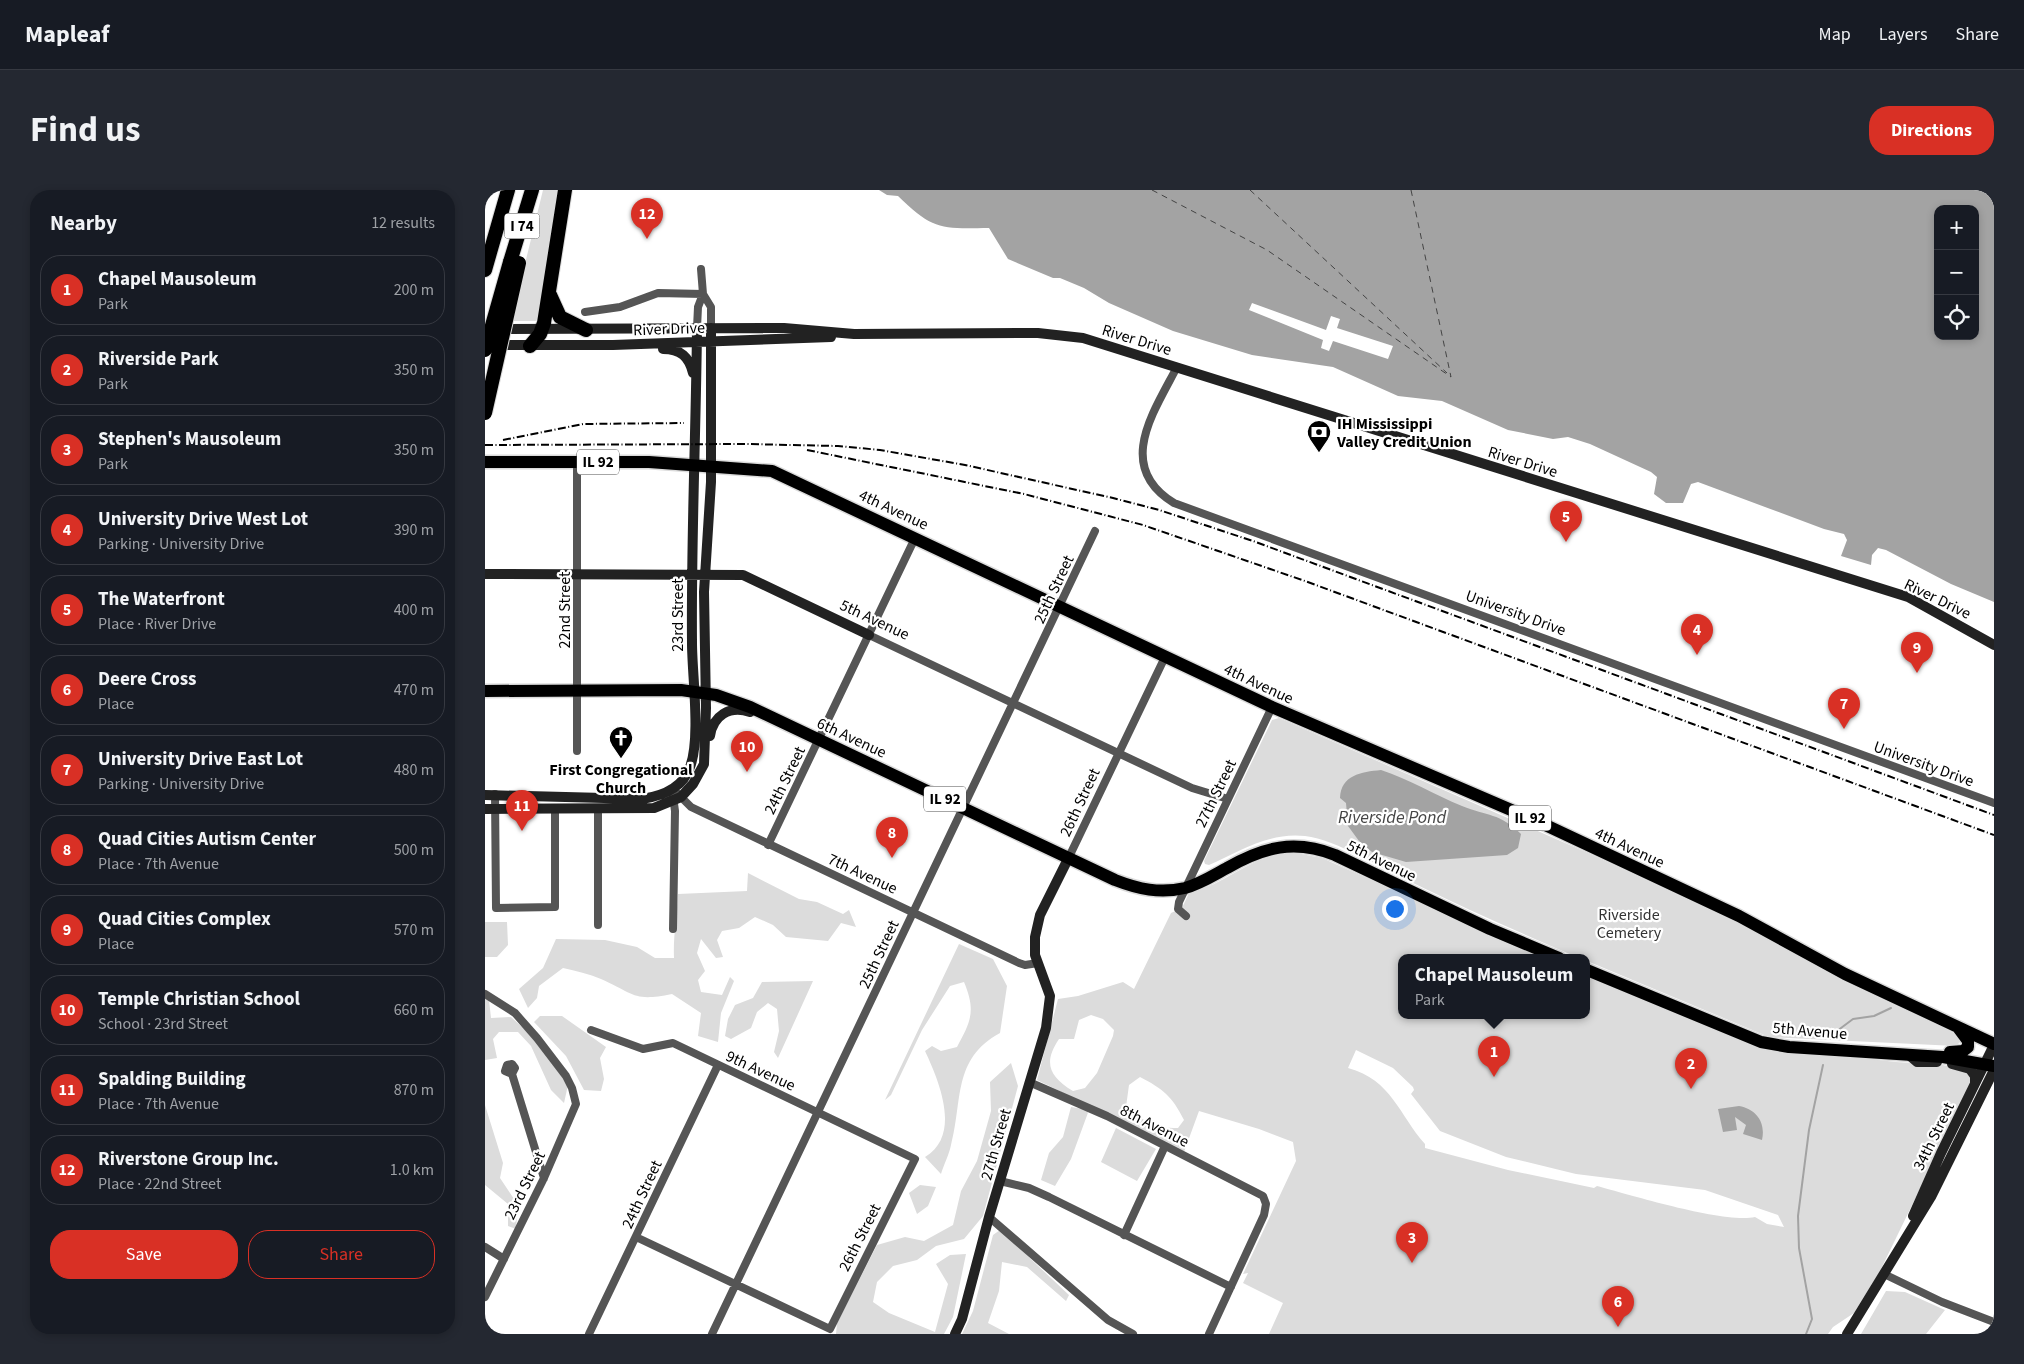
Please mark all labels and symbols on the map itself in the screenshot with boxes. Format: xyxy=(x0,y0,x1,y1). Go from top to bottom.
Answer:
pin: 12 xyxy=(631,198,663,239)
road number: I 74 xyxy=(505,214,539,238)
street label: River Drive xyxy=(633,317,705,341)
street label: River Drive xyxy=(1099,319,1174,361)
place label: IH Mississippi Valley Credit Union xyxy=(1336,413,1472,453)
bank icon: IH Mississippi Valley Credit Union xyxy=(1306,419,1332,453)
street label: River Drive xyxy=(1485,441,1560,483)
road number: IL 92 xyxy=(577,450,619,474)
street label: 4th Avenue xyxy=(855,484,932,536)
pin: 5 xyxy=(1550,501,1582,542)
street label: 25th Street xyxy=(1028,551,1080,627)
street label: 22nd Street xyxy=(554,571,576,648)
street label: River Drive xyxy=(1900,573,1975,625)
street label: 23rd Street xyxy=(667,578,689,652)
street label: University Drive xyxy=(1462,585,1569,641)
street label: 5th Avenue xyxy=(836,594,913,646)
pin: 4 xyxy=(1681,614,1713,655)
pin: 9 xyxy=(1901,632,1933,673)
street label: 4th Avenue xyxy=(1220,658,1297,710)
pin: 7 xyxy=(1828,688,1860,729)
street label: 6th Avenue xyxy=(813,712,890,764)
church icon: First Congregational Church xyxy=(608,725,634,759)
pin: 10 xyxy=(731,731,763,772)
street label: University Drive xyxy=(1870,736,1977,792)
street label: 24th Street xyxy=(759,742,811,818)
street label: 27th Street xyxy=(1190,755,1242,831)
place label: First Congregational Church xyxy=(549,759,693,799)
street label: 26th Street xyxy=(1054,764,1106,840)
road number: IL 92 xyxy=(924,786,966,812)
pin: 11 xyxy=(506,790,538,831)
water label: Riverside Pond xyxy=(1338,805,1446,830)
road number: IL 92 xyxy=(1509,806,1551,830)
pin: 8 xyxy=(876,817,908,858)
street label: 4th Avenue xyxy=(1591,822,1668,874)
street label: 5th Avenue xyxy=(1343,835,1420,887)
street label: 7th Avenue xyxy=(824,848,901,900)
your location xyxy=(1382,896,1408,922)
park label: Riverside Cemetery xyxy=(1597,904,1662,944)
street label: 25th Street xyxy=(853,916,905,992)
street label: 5th Avenue xyxy=(1772,1017,1848,1045)
pin: 1 xyxy=(1478,1036,1510,1077)
street label: 9th Avenue xyxy=(722,1045,799,1097)
pin: 2 xyxy=(1675,1048,1707,1089)
street label: 34th Street xyxy=(1908,1098,1960,1174)
street label: 8th Avenue xyxy=(1116,1099,1193,1153)
street label: 27th Street xyxy=(975,1105,1017,1183)
street label: 23rd Street xyxy=(499,1147,551,1223)
street label: 24th Street xyxy=(616,1156,668,1232)
street label: 26th Street xyxy=(833,1199,887,1275)
pin: 3 xyxy=(1396,1222,1428,1263)
pin: 6 xyxy=(1602,1286,1634,1327)

